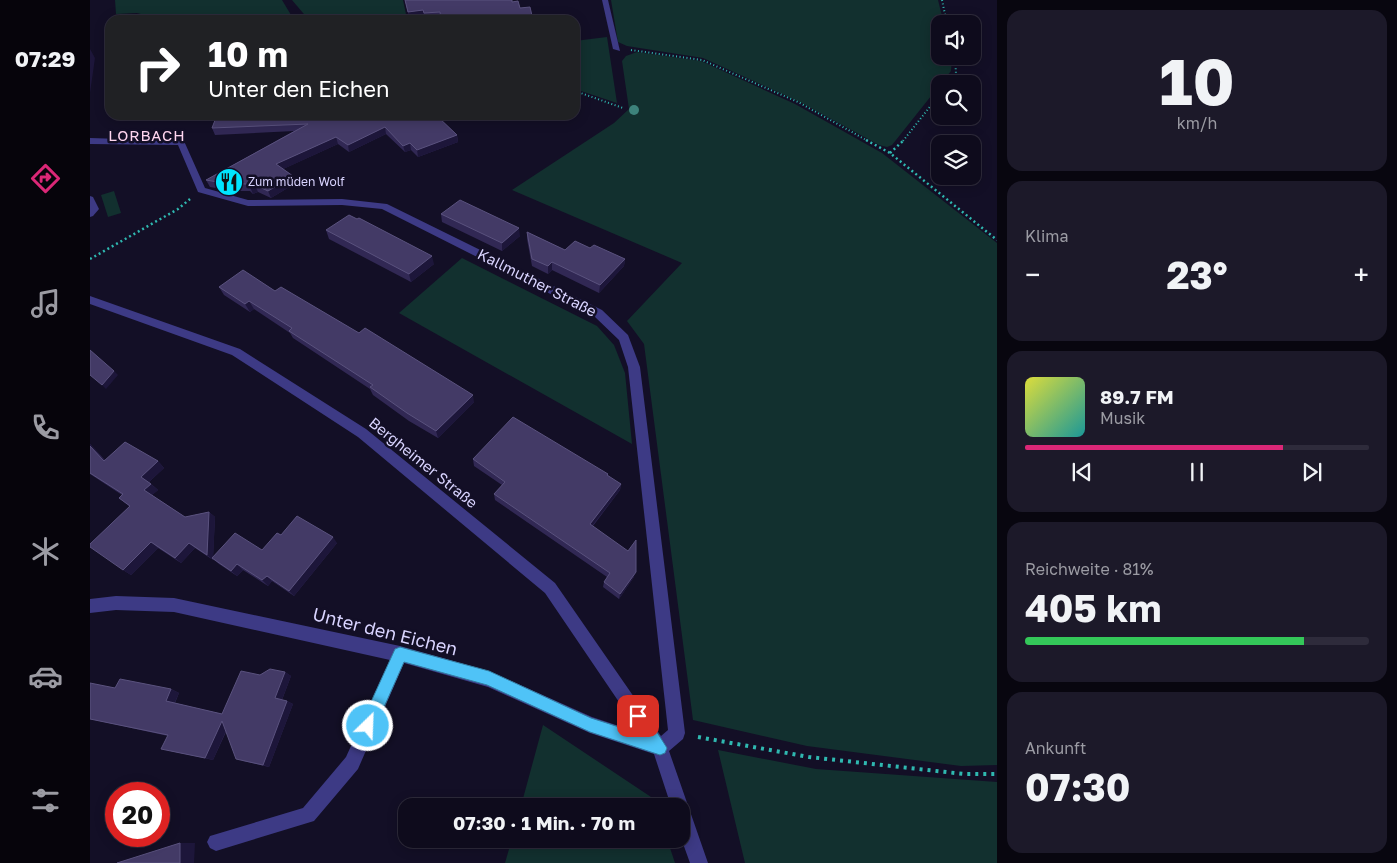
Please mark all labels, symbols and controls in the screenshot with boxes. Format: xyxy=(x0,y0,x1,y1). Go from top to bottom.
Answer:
map controls xyxy=(931,15,981,185)
button: sound xyxy=(931,15,981,65)
text: 10 m xyxy=(208,33,288,75)
icon: right xyxy=(125,35,190,100)
text: 10 xyxy=(1159,41,1235,119)
text: 07:29 xyxy=(15,45,75,72)
text: Unter den Eichen xyxy=(208,75,389,102)
button: search xyxy=(931,75,981,125)
text: km/h xyxy=(1177,113,1217,133)
district label: LORBACH xyxy=(108,126,186,144)
button: layers xyxy=(931,135,981,185)
icon: directions xyxy=(28,161,63,196)
restaurant icon: Zum müden Wolf xyxy=(214,167,244,197)
place label: Zum müden Wolf xyxy=(248,174,345,189)
text: Klima xyxy=(1025,226,1069,246)
street label: Kallmuther Straße xyxy=(475,244,600,320)
text: 23° xyxy=(1166,252,1228,297)
text: − xyxy=(1025,258,1040,291)
text: + xyxy=(1354,258,1369,291)
icon: music xyxy=(28,286,63,321)
text: 89.7 FM xyxy=(1100,385,1174,408)
text: Musik xyxy=(1100,408,1145,428)
icon: phone xyxy=(28,410,63,445)
street label: Bergheimer Straße xyxy=(366,413,482,512)
icon: previous xyxy=(1068,458,1096,486)
icon: pause xyxy=(1183,458,1211,486)
icon: next xyxy=(1298,458,1326,486)
icon: climate xyxy=(28,534,63,569)
text: Reichweite · 81% xyxy=(1025,559,1154,579)
text: 405 km xyxy=(1025,585,1161,630)
street label: Unter den Eichen xyxy=(311,602,460,660)
icon: car xyxy=(28,659,63,694)
pin xyxy=(617,695,659,737)
position arrow xyxy=(341,699,393,751)
icon: arrive xyxy=(624,702,652,730)
text: Ankunft xyxy=(1025,738,1087,758)
text: 07:30 xyxy=(1025,764,1130,809)
speed limit sign: 20 xyxy=(105,782,170,847)
icon: filters xyxy=(28,783,63,818)
text: 07:30 · 1 Min. · 70 m xyxy=(453,811,635,834)

